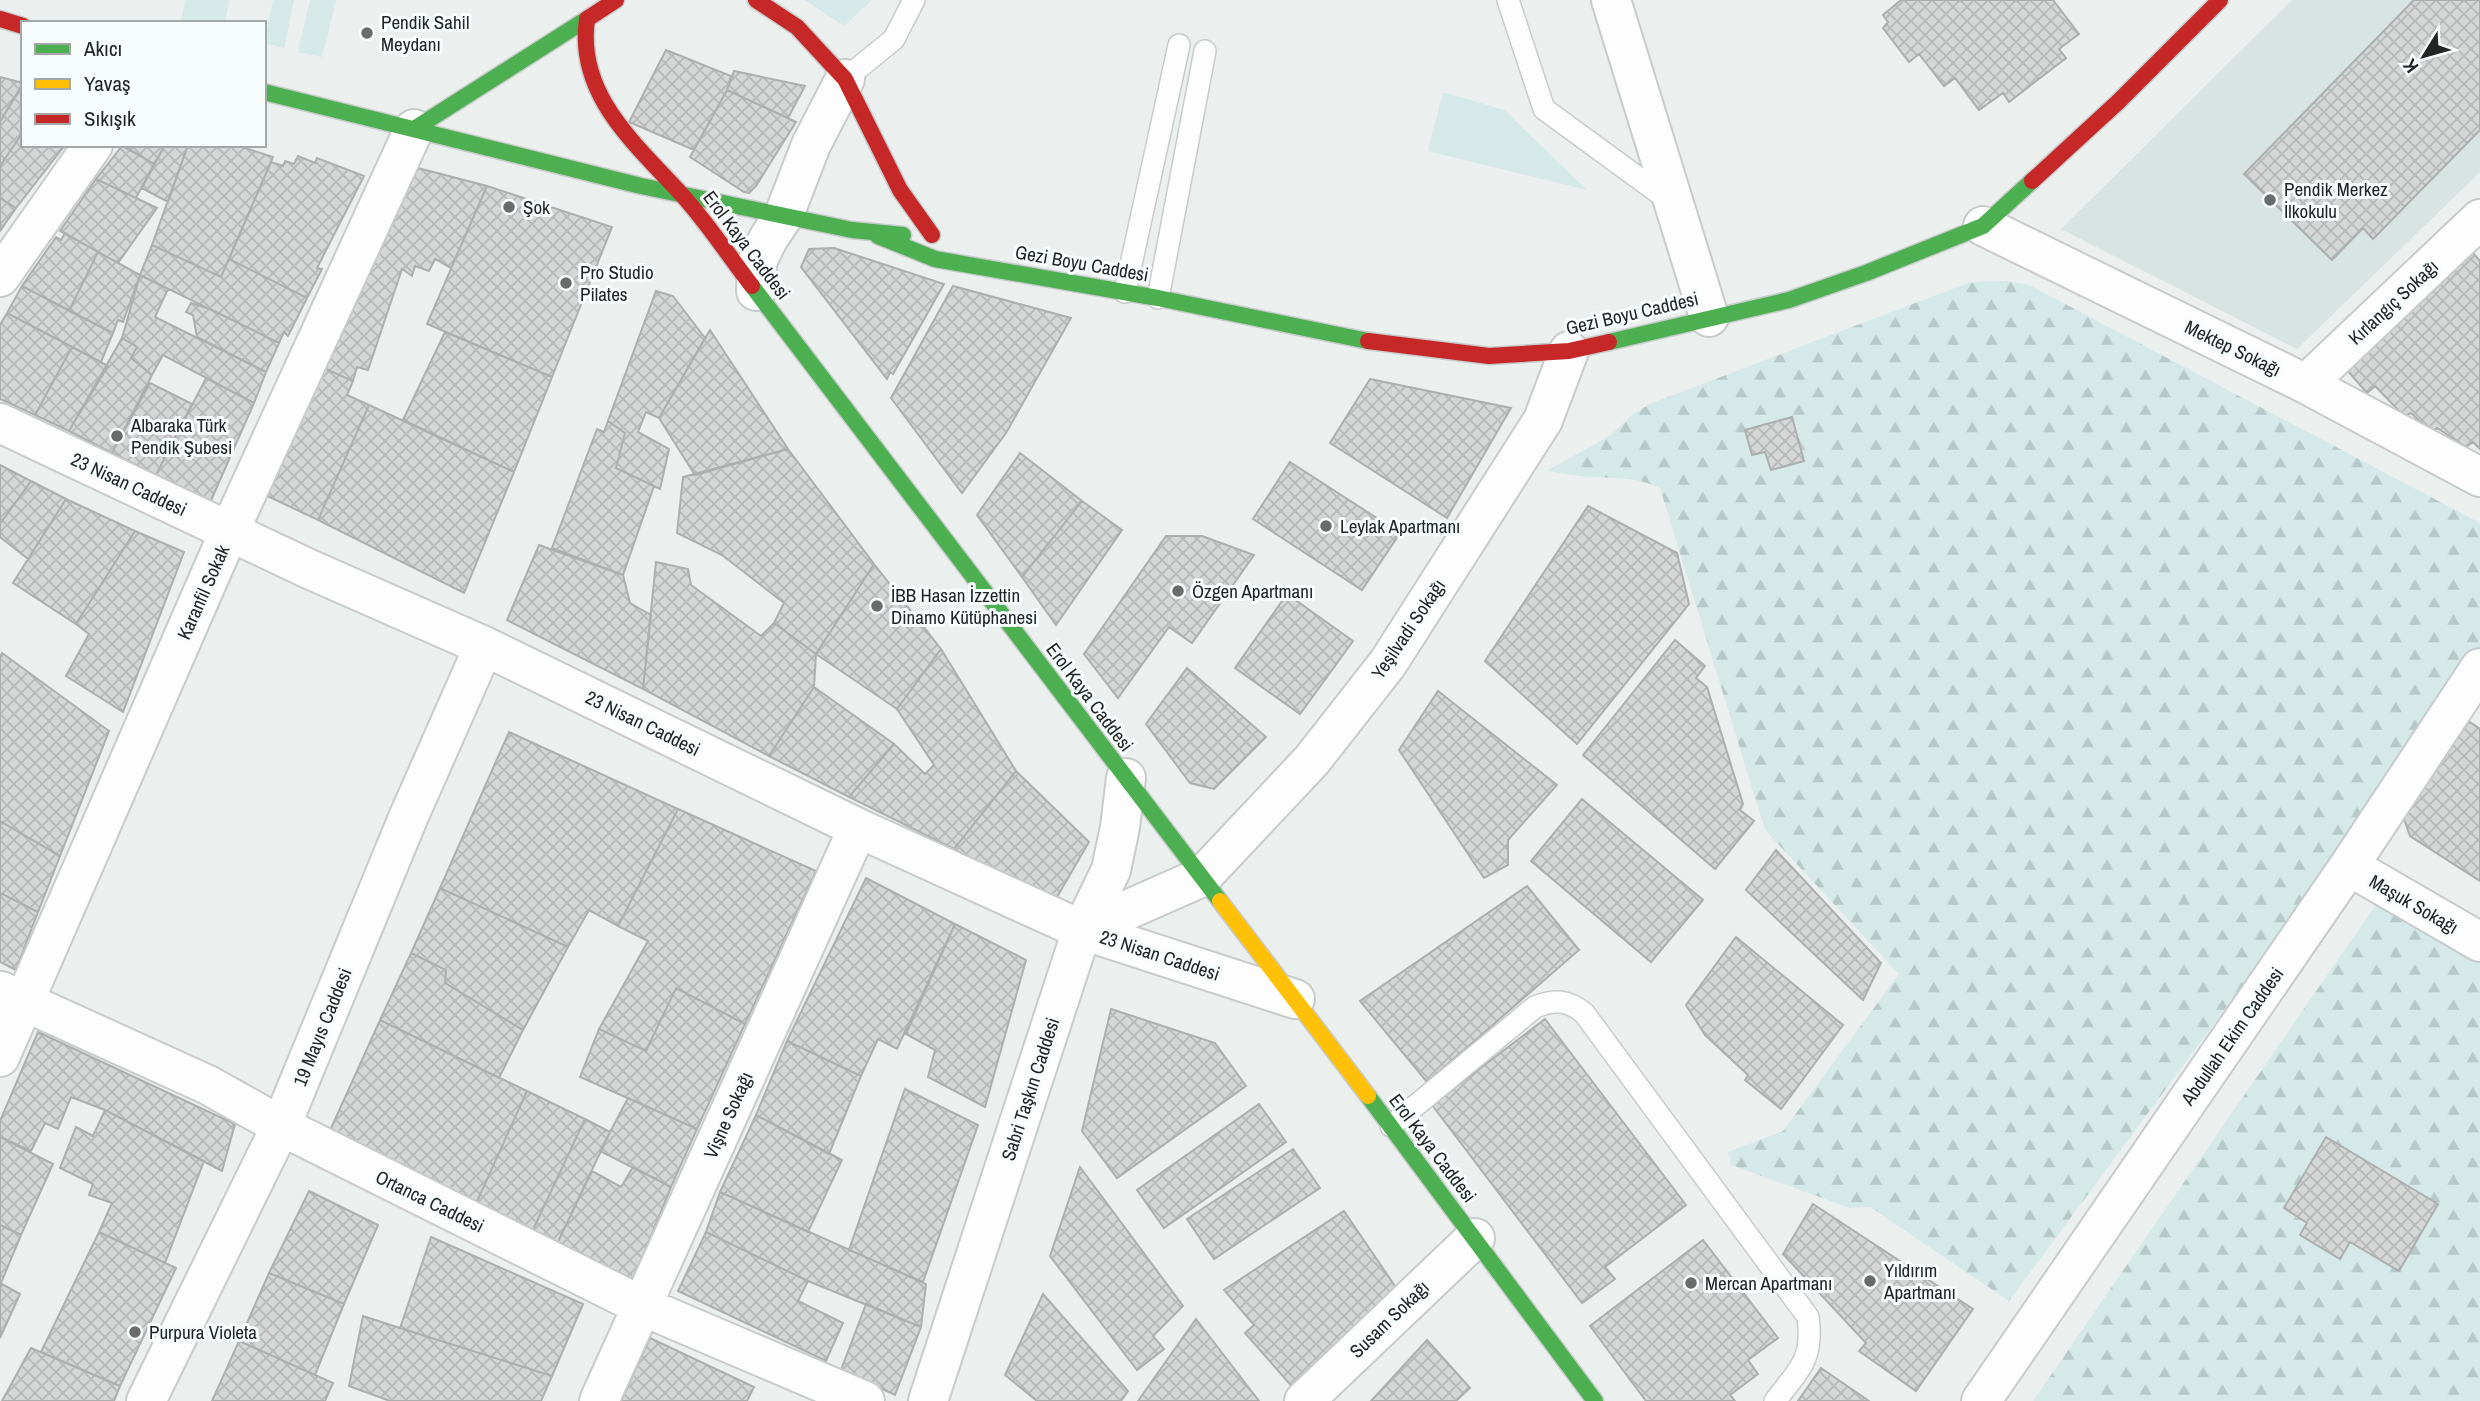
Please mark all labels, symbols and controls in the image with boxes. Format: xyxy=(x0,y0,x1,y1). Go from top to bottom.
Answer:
place label: Pendik Sahil Meydanı xyxy=(381,9,469,57)
legend xyxy=(21,21,266,147)
north arrow xyxy=(2389,21,2459,91)
marker: Pendik Sahil Meydanı xyxy=(359,25,375,41)
text: Akıcı xyxy=(83,34,122,63)
text: K xyxy=(2396,53,2424,79)
text: Yavaş xyxy=(84,69,131,98)
text: Sıkışık xyxy=(84,104,136,133)
place label: Pendik Merkez İlkokulu xyxy=(2284,176,2388,224)
street label: Erol Kaya Caddesi xyxy=(698,185,796,305)
marker: Pendik Merkez İlkokulu xyxy=(2262,192,2278,208)
place label: Şok xyxy=(523,194,550,220)
marker: Şok xyxy=(501,199,517,215)
street label: Gezi Boyu Caddesi xyxy=(1013,238,1151,288)
street label: Kırlangıç Sokağı xyxy=(2342,254,2444,350)
place label: Pro Studio Pilates xyxy=(580,259,654,307)
marker: Pro Studio Pilates xyxy=(558,275,574,291)
street label: Gezi Boyu Caddesi xyxy=(1563,285,1701,341)
street label: Mektep Sokağı xyxy=(2181,314,2285,382)
place label: Albaraka Türk Pendik Şubesi xyxy=(130,412,232,460)
marker: Albaraka Türk Pendik Şubesi xyxy=(109,428,125,444)
street label: 23 Nisan Caddesi xyxy=(67,446,191,522)
place label: Leylak Apartmanı xyxy=(1340,513,1460,539)
marker: Leylak Apartmanı xyxy=(1318,518,1334,534)
street label: Karanfil Sokak xyxy=(171,540,236,644)
street label: Yeşilvadi Sokağı xyxy=(1365,574,1451,684)
place label: Özgen Apartmanı xyxy=(1192,578,1313,604)
place label: İBB Hasan İzzettin Dinamo Kütüphanesi xyxy=(891,582,1037,630)
marker: Özgen Apartmanı xyxy=(1170,583,1186,599)
marker: İBB Hasan İzzettin Dinamo Kütüphanesi xyxy=(869,598,885,614)
street label: Erol Kaya Caddesi xyxy=(1041,637,1139,757)
street label: 23 Nisan Caddesi xyxy=(581,684,705,762)
street label: Maşuk Sokağı xyxy=(2365,868,2463,940)
street label: 23 Nisan Caddesi xyxy=(1097,923,1223,987)
street label: Abdullah Ekim Caddesi xyxy=(2174,962,2289,1111)
street label: 19 Mayıs Caddesi xyxy=(286,964,358,1090)
street label: Sabri Taşkın Caddesi xyxy=(995,1014,1065,1164)
street label: Vişne Sokağı xyxy=(697,1067,759,1163)
street label: Erol Kaya Caddesi xyxy=(1384,1088,1482,1208)
street label: Ortanca Caddesi xyxy=(371,1163,489,1239)
place label: Yıldırım Apartmanı xyxy=(1883,1257,1956,1305)
place label: Mercan Apartmanı xyxy=(1705,1270,1832,1296)
marker: Yıldırım Apartmanı xyxy=(1862,1273,1878,1289)
street label: Susam Sokağı xyxy=(1344,1274,1434,1364)
marker: Mercan Apartmanı xyxy=(1683,1275,1699,1291)
place label: Purpura Violeta xyxy=(149,1319,257,1345)
marker: Purpura Violeta xyxy=(127,1324,143,1340)

